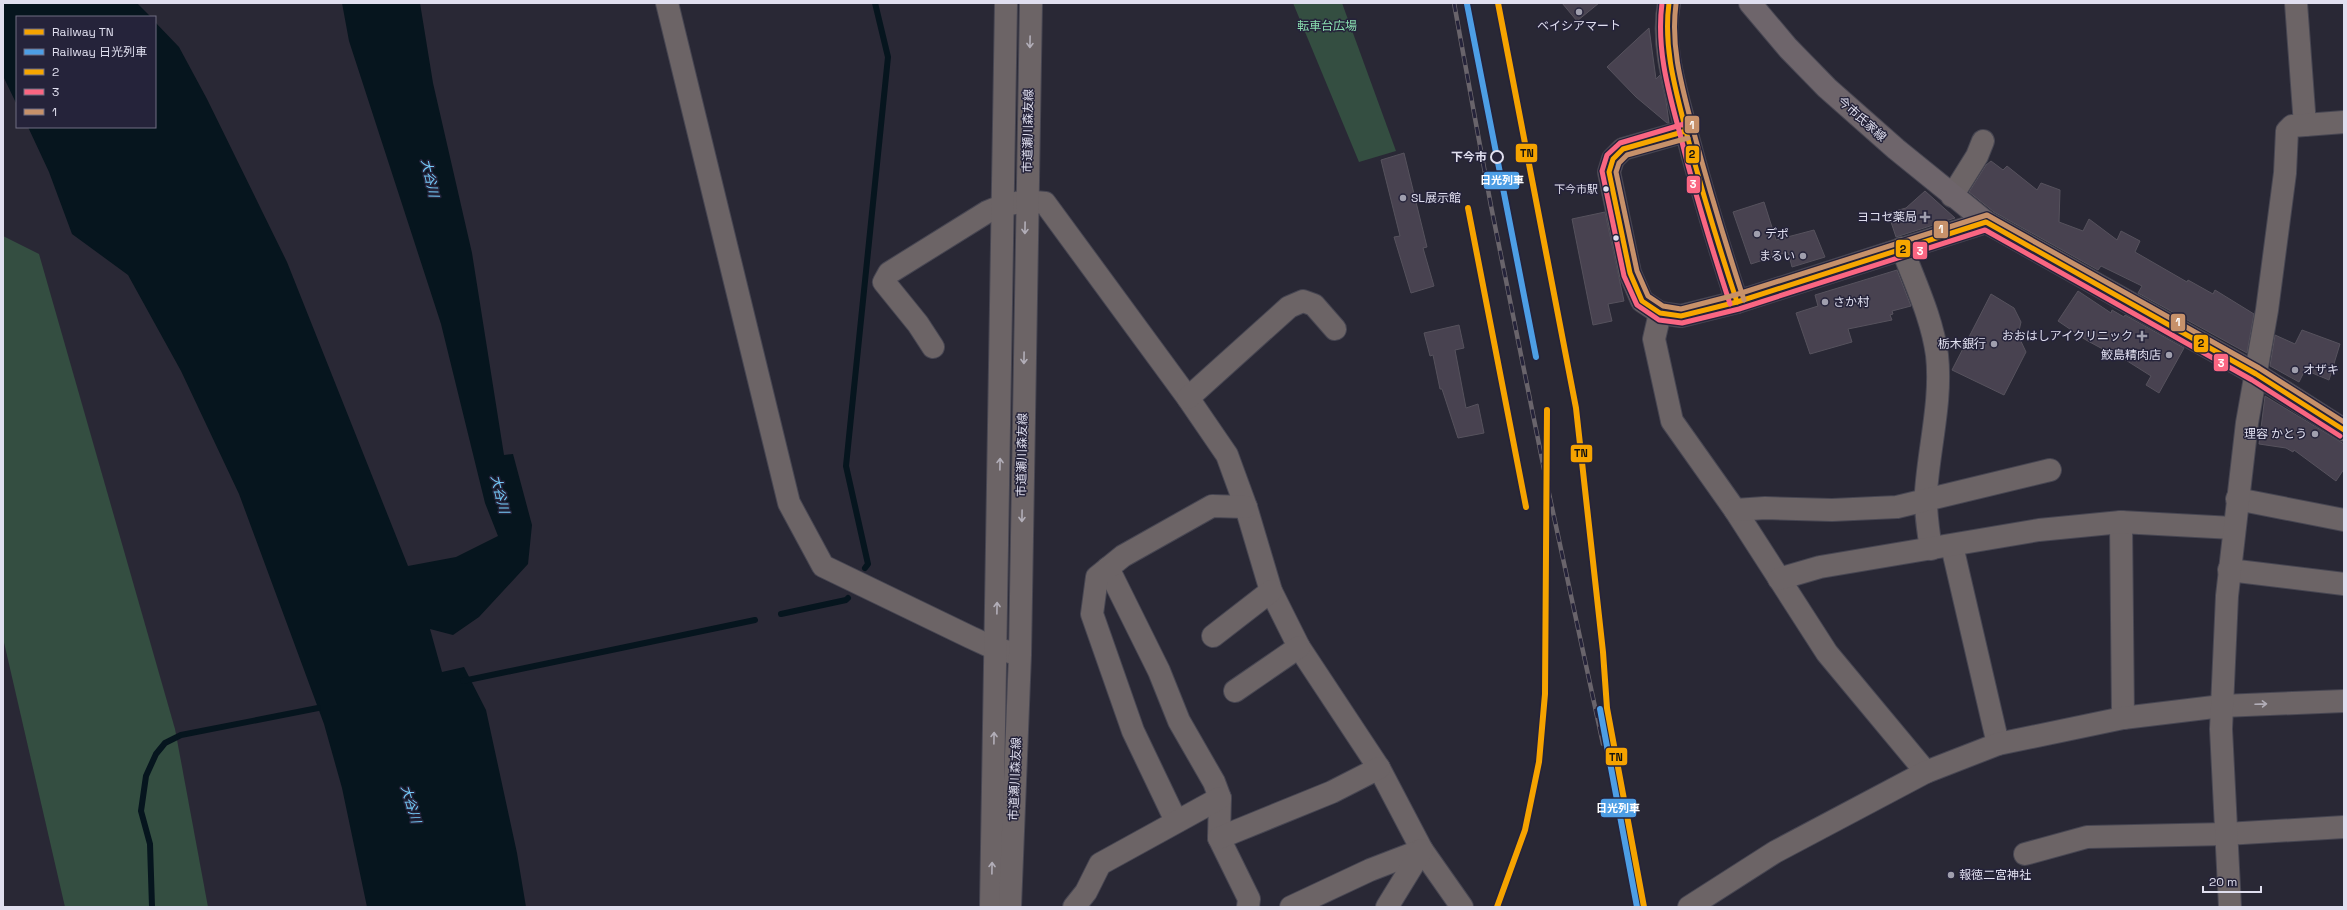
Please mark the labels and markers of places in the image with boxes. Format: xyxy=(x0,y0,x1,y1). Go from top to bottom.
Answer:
marker: ベイシアマート xyxy=(1574,7,1584,17)
place label: ベイシアマート xyxy=(1537,18,1621,34)
place label: 下今市 xyxy=(1451,149,1487,165)
marker: 下今市 xyxy=(1490,150,1504,164)
place label: 下今市駅 xyxy=(1554,182,1598,196)
marker: 下今市駅 xyxy=(1601,184,1611,194)
place label: SL展示館 xyxy=(1411,190,1461,206)
marker: SL展示館 xyxy=(1398,193,1408,203)
place label: ヨコセ薬局 xyxy=(1857,209,1917,225)
marker: ヨコセ薬局 xyxy=(1920,212,1930,222)
place label: デポ xyxy=(1765,226,1789,242)
marker: デポ xyxy=(1752,229,1762,239)
unlabelled marker xyxy=(1611,233,1621,243)
place label: まるい xyxy=(1759,248,1795,264)
marker: まるい xyxy=(1798,251,1808,261)
place label: さか村 xyxy=(1833,294,1870,310)
marker: さか村 xyxy=(1820,297,1830,307)
place label: おおはしアイクリニック xyxy=(2002,328,2133,344)
marker: おおはしアイクリニック xyxy=(2136,330,2148,342)
place label: 栃木銀行 xyxy=(1938,336,1986,352)
marker: 栃木銀行 xyxy=(1989,339,1999,349)
place label: 鮫島精肉店 xyxy=(2101,347,2161,363)
marker: 鮫島精肉店 xyxy=(2164,350,2174,360)
place label: オザキ xyxy=(2303,362,2339,378)
marker: オザキ xyxy=(2290,365,2300,375)
place label: 理容 かとう xyxy=(2244,426,2307,442)
marker: 理容 かとう xyxy=(2310,429,2320,439)
place label: 報徳二宮神社 xyxy=(1959,867,2031,883)
marker: 報徳二宮神社 xyxy=(1946,870,1956,880)

